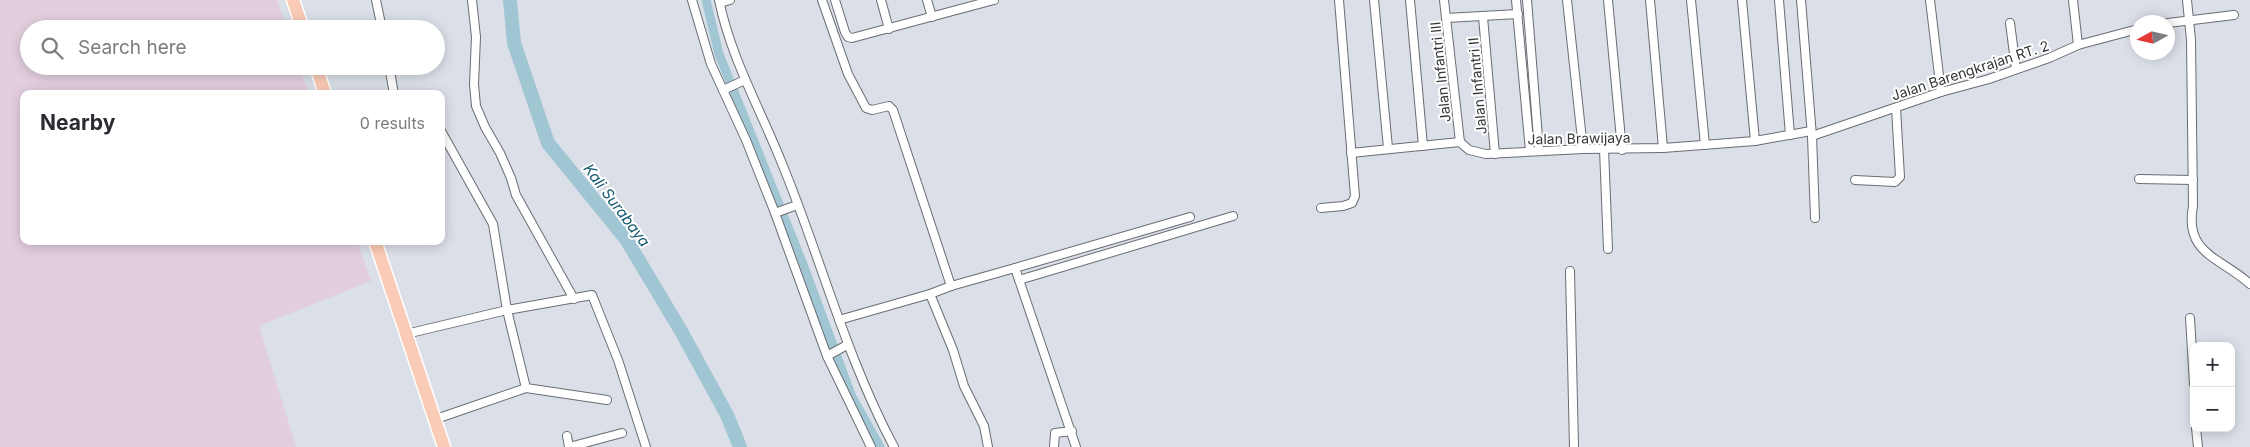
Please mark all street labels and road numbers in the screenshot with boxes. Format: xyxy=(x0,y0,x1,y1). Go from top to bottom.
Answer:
street label: Jalan Infantri III xyxy=(1426,21,1454,123)
street label: Jalan Barengkrajan RT. 2 xyxy=(1889,36,2051,104)
street label: Jalan Infantri II xyxy=(1464,37,1490,135)
street label: Jalan Brawijaya xyxy=(1527,129,1631,147)

